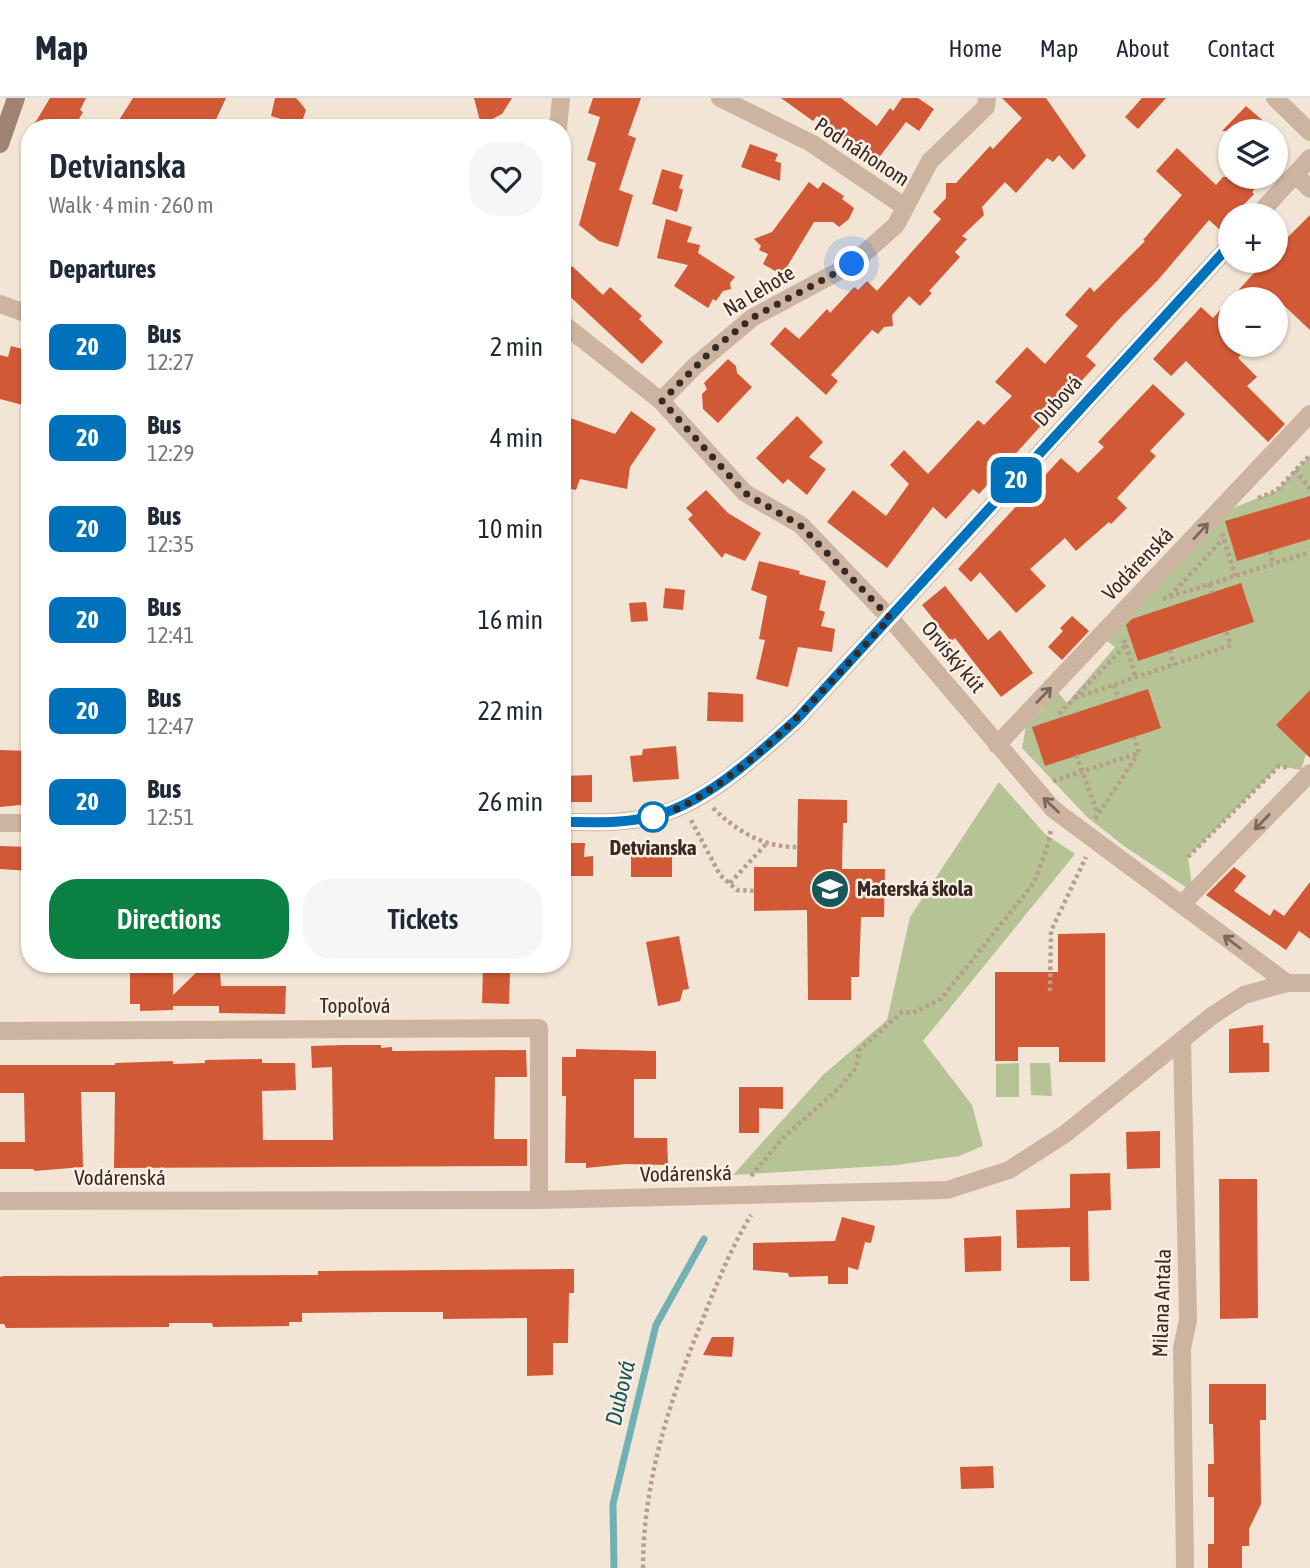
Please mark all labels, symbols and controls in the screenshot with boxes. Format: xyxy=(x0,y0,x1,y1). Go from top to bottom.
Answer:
text: Map xyxy=(35,29,88,67)
text: Home xyxy=(948,35,1002,62)
text: Map xyxy=(1040,35,1078,62)
text: About xyxy=(1116,35,1169,62)
text: Contact xyxy=(1207,35,1275,62)
street label: Pod náhonom xyxy=(811,112,914,191)
map controls xyxy=(1218,119,1288,357)
button: layers xyxy=(1218,119,1288,189)
button: heart xyxy=(469,142,543,216)
text: Detvianska xyxy=(49,147,186,185)
text: Walk · 4 min · 260 m xyxy=(49,192,213,218)
button: + xyxy=(1218,203,1288,273)
your location xyxy=(834,246,869,281)
text: Departures xyxy=(49,254,156,284)
street label: Na Lehote xyxy=(719,260,798,321)
button: − xyxy=(1218,287,1288,357)
text: Bus xyxy=(147,319,181,349)
text: 2 min xyxy=(490,332,543,362)
text: 20 xyxy=(76,333,99,360)
text: 12:27 xyxy=(147,349,194,375)
street label: Dubová xyxy=(1028,370,1086,431)
text: Bus xyxy=(147,410,181,440)
text: 4 min xyxy=(490,423,543,453)
text: 20 xyxy=(76,424,99,451)
text: 12:29 xyxy=(147,440,194,466)
line badge: 20 xyxy=(984,457,1048,503)
text: 20 xyxy=(1005,466,1027,493)
text: Bus xyxy=(147,501,181,531)
text: 10 min xyxy=(478,514,543,544)
text: 20 xyxy=(76,515,99,542)
street label: Vodárenská xyxy=(1097,522,1178,605)
one-way arrow xyxy=(1193,522,1209,540)
text: 12:35 xyxy=(147,531,194,557)
text: Bus xyxy=(147,592,181,622)
text: 16 min xyxy=(478,605,543,635)
text: 20 xyxy=(76,606,99,633)
street label: Orviský kút xyxy=(917,616,990,697)
text: 12:41 xyxy=(147,622,194,648)
text: Bus xyxy=(147,683,181,713)
one-way arrow xyxy=(1036,687,1053,704)
text: 22 min xyxy=(478,696,543,726)
text: 20 xyxy=(76,697,99,724)
text: 12:47 xyxy=(147,713,194,739)
text: Bus xyxy=(147,774,181,804)
text: 26 min xyxy=(478,787,543,817)
text: 20 xyxy=(76,788,99,815)
one-way arrow xyxy=(1043,797,1060,814)
marker: Detvianska xyxy=(638,802,668,832)
text: 12:51 xyxy=(147,804,194,830)
one-way arrow xyxy=(1254,813,1271,830)
place label: Detvianska xyxy=(609,835,697,859)
school or university icon: Materská škola xyxy=(809,868,851,910)
place label: Materská škola xyxy=(857,876,973,900)
button: Directions xyxy=(49,879,289,959)
button: Tickets xyxy=(303,879,543,959)
one-way arrow xyxy=(1223,935,1242,950)
street label: Topoľová xyxy=(319,993,391,1017)
street label: Vodárenská xyxy=(640,1160,732,1186)
street label: Vodárenská xyxy=(74,1165,166,1189)
street label: Milana Antala xyxy=(1147,1248,1175,1358)
water label: Dubová xyxy=(600,1358,640,1428)

